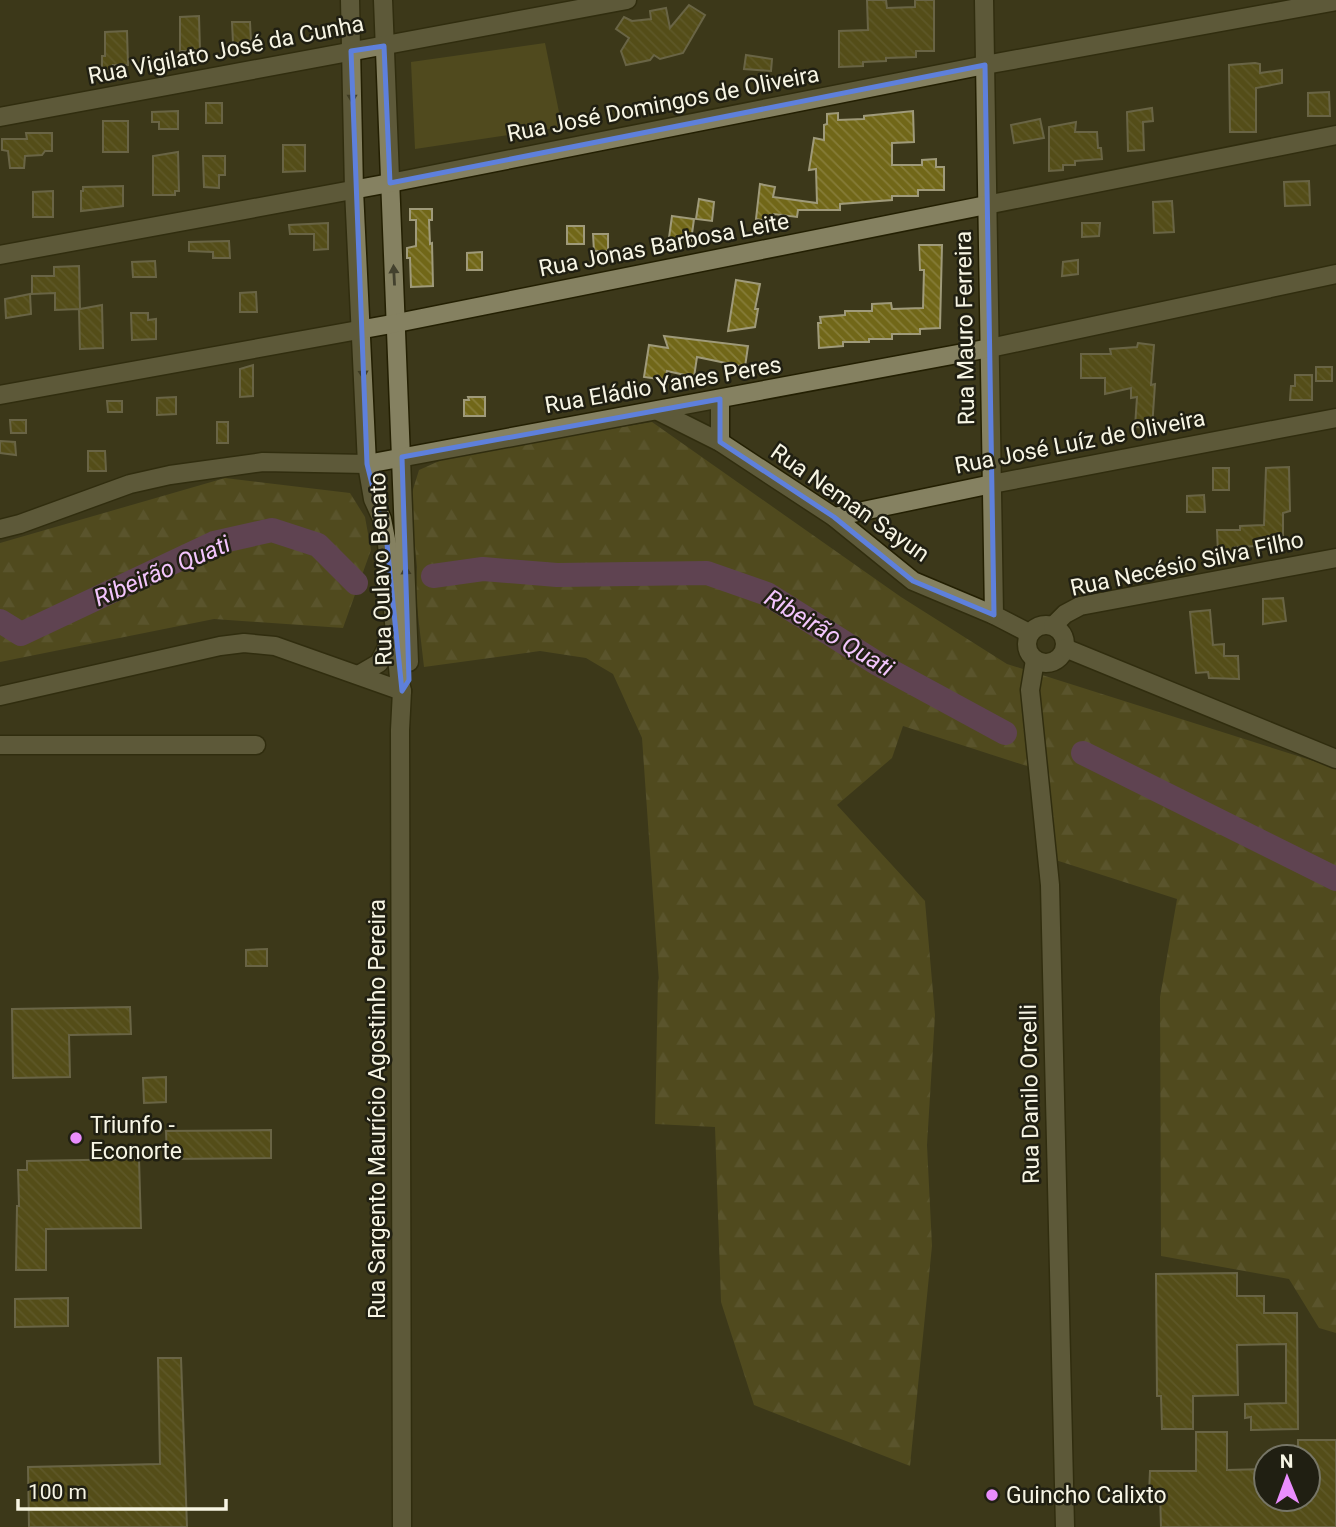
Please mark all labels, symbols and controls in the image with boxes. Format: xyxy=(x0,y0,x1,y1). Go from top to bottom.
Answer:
street label: Rua Vigilato José da Cunha xyxy=(86,10,366,90)
street label: Rua José Domingos de Oliveira xyxy=(505,60,821,148)
one-way arrow xyxy=(346,82,358,104)
street label: Rua Jonas Barbosa Leite xyxy=(537,207,791,283)
street label: Rua Mauro Ferreira xyxy=(950,231,980,425)
one-way arrow xyxy=(389,264,400,286)
street label: Rua Eládio Yanes Peres xyxy=(543,351,783,419)
one-way arrow xyxy=(357,358,368,380)
street label: Rua José Luíz de Oliveira xyxy=(952,404,1208,480)
street label: Rua Neman Sayun xyxy=(766,438,934,568)
street label: Rua Oulavo Benato xyxy=(364,472,398,666)
street label: Rua Necésio Silva Filho xyxy=(1068,526,1306,602)
water label: Ribeirão Quati xyxy=(90,530,235,612)
one-way arrow xyxy=(400,565,411,587)
water label: Ribeirão Quati xyxy=(760,584,899,683)
street label: Rua Sargento Maurício Agostinho Pereira xyxy=(364,899,391,1319)
street label: Rua Danilo Orcelli xyxy=(1015,1004,1045,1184)
place label: Triunfo - Econorte xyxy=(90,1112,182,1165)
marker: Triunfo - Econorte xyxy=(68,1130,84,1146)
north arrow xyxy=(1252,1443,1322,1513)
text: N xyxy=(1280,1450,1294,1473)
scale bar xyxy=(18,1468,226,1512)
text: 100 m xyxy=(28,1480,87,1504)
place label: Guincho Calixto xyxy=(1006,1482,1167,1509)
marker: Guincho Calixto xyxy=(984,1487,1000,1503)

